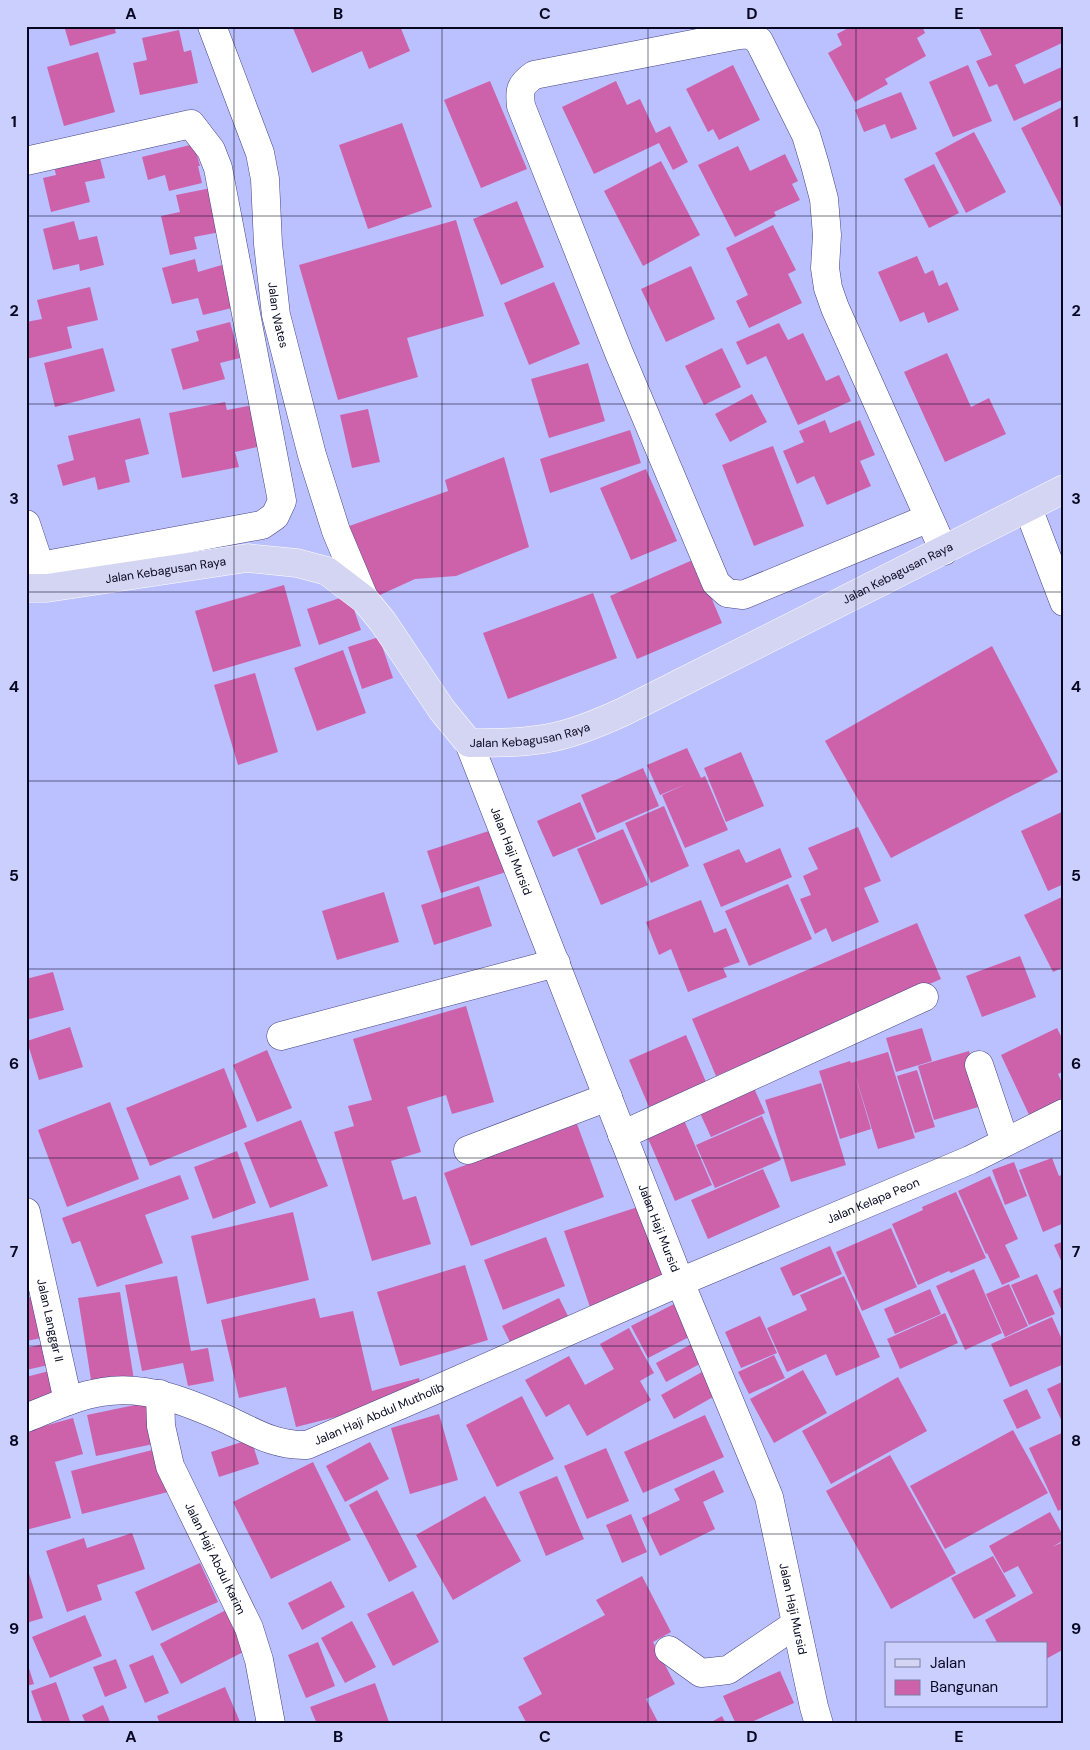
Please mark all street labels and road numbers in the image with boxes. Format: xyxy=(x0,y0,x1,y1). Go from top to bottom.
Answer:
street label: Jalan Wates xyxy=(264,281,292,350)
street label: Jalan Kebagusan Raya xyxy=(840,539,956,608)
street label: Jalan Kebagusan Raya xyxy=(104,553,227,587)
street label: Jalan Kebagusan Raya xyxy=(470,719,592,751)
street label: Jalan Haji Mursid xyxy=(487,805,536,897)
street label: Jalan Kelapa Peon xyxy=(824,1174,922,1227)
street label: Jalan Haji Mursid xyxy=(634,1182,683,1275)
street label: Jalan Langgar II xyxy=(33,1277,67,1363)
street label: Jalan Haji Abdul Mutholib xyxy=(312,1379,447,1449)
street label: Jalan Haji Abdul Karim xyxy=(181,1500,249,1617)
street label: Jalan Haji Mursid xyxy=(775,1562,811,1656)

